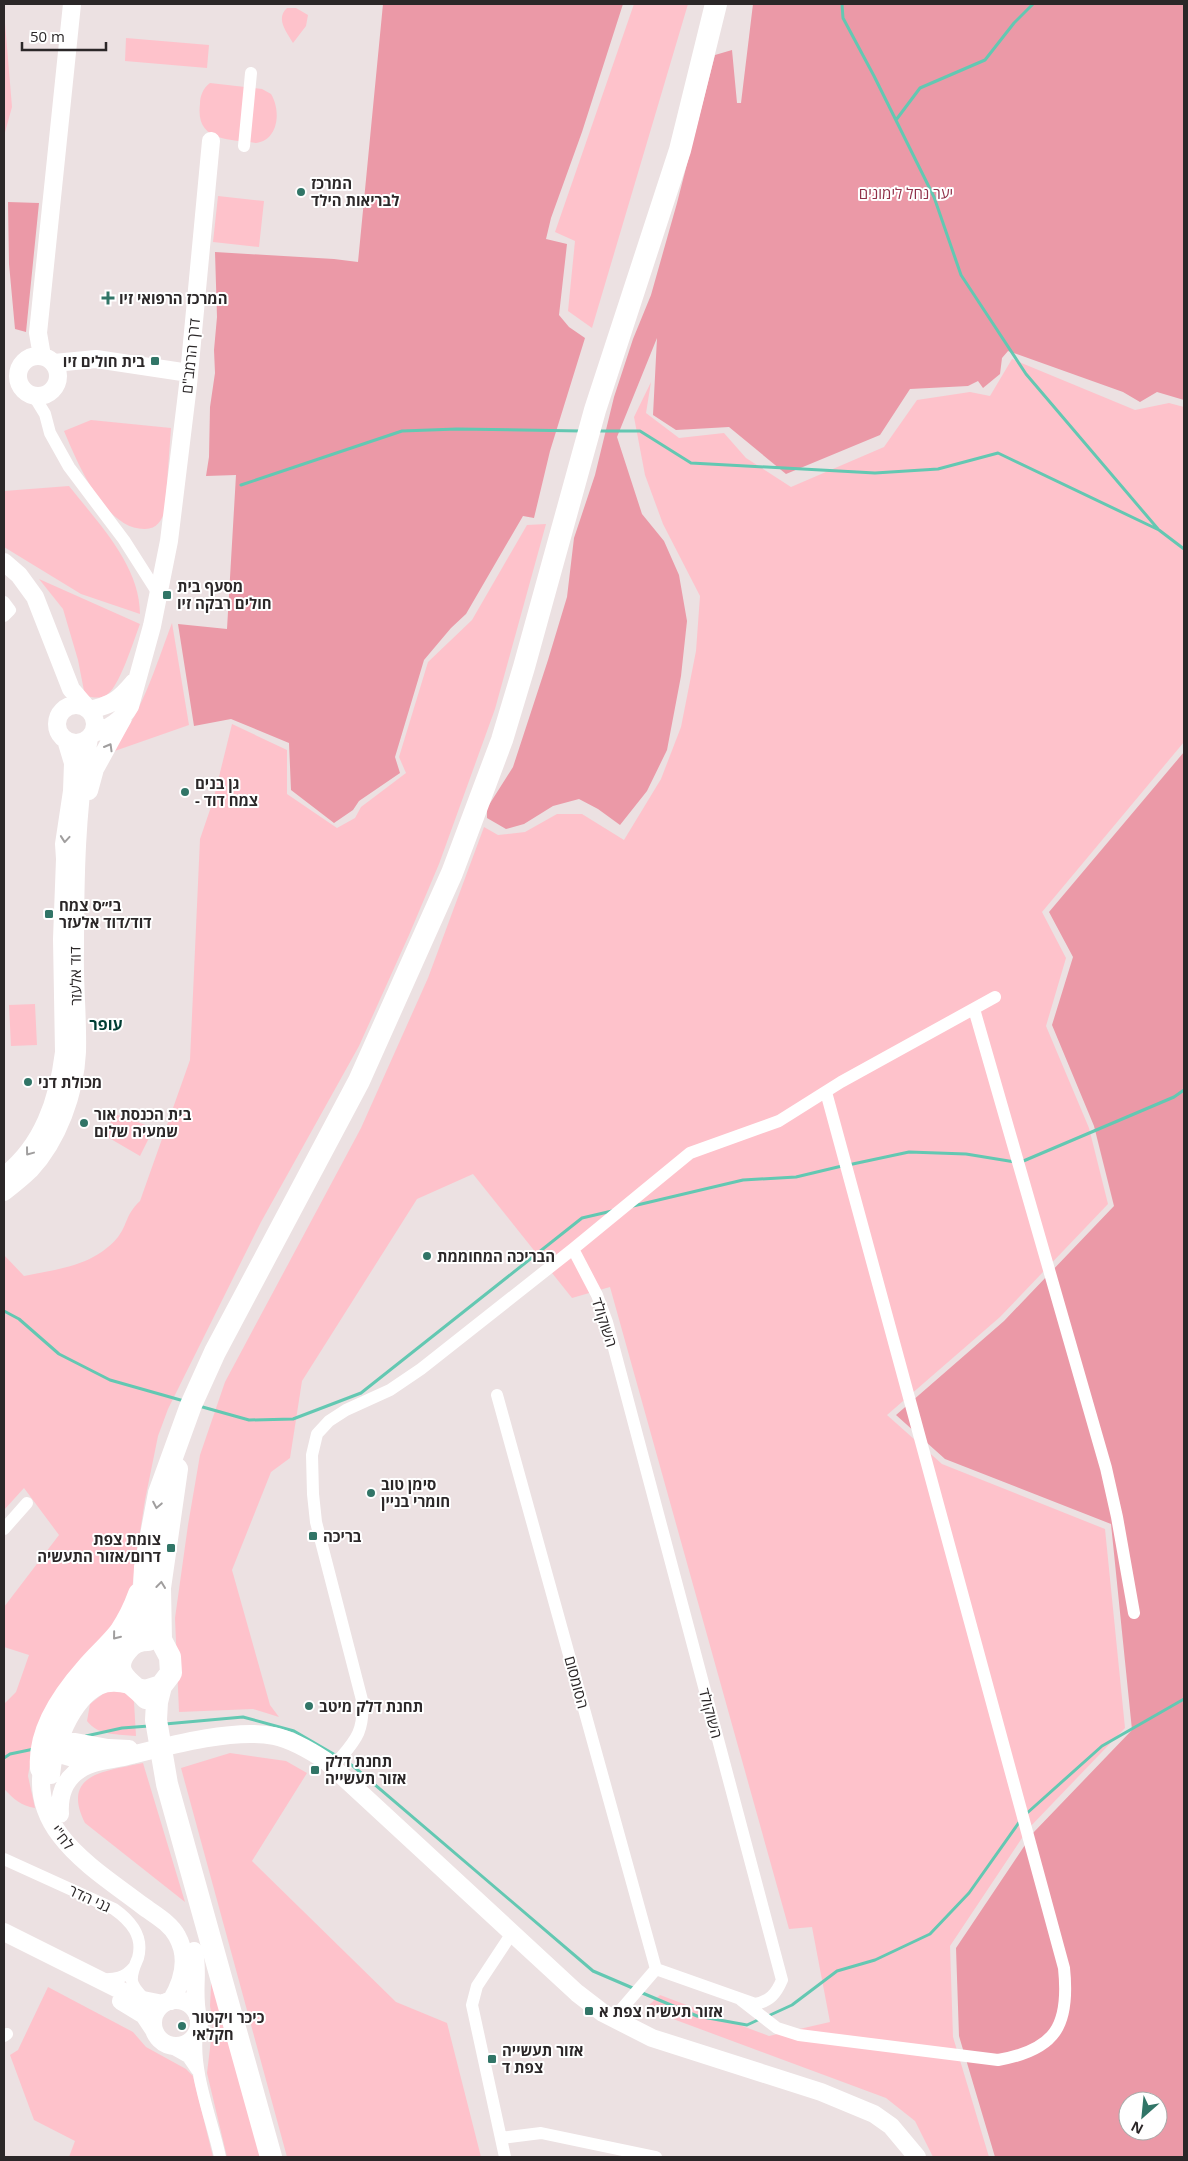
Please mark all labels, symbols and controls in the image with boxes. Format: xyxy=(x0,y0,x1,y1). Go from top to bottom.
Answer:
scale bar xyxy=(22,20,106,52)
text: 50 m xyxy=(30,26,65,46)
place label: המרכז לבריאות הילד xyxy=(311,173,399,210)
park label: יער נחל לימונים xyxy=(859,183,953,203)
marker: המרכז לבריאות הילד xyxy=(295,186,307,198)
place label: המרכז הרפואי זיו xyxy=(119,288,228,308)
marker: המרכז הרפואי זיו xyxy=(101,291,115,305)
street label: דרך הרמב"ם xyxy=(176,317,204,395)
place label: בית חולים זיו xyxy=(63,351,145,371)
marker: בית חולים זיו xyxy=(149,355,161,367)
place label: מסעף בית חולים רבקה זיו xyxy=(177,576,272,613)
marker: מסעף בית חולים רבקה זיו xyxy=(161,589,173,601)
one-way arrow xyxy=(102,744,112,753)
place label: גן בנים - צמח דוד xyxy=(195,773,258,810)
marker: גן בנים - צמח דוד xyxy=(179,786,191,798)
one-way arrow xyxy=(60,836,71,844)
place label: בי״ס צמח דוד/דוד אלעזר xyxy=(59,895,152,932)
marker: בי״ס צמח דוד/דוד אלעזר xyxy=(43,908,55,920)
street label: דוד אלעזר xyxy=(64,946,86,1006)
district label: עופר xyxy=(89,1013,123,1035)
place label: מכולת דני xyxy=(38,1072,102,1092)
marker: מכולת דני xyxy=(22,1076,34,1088)
place label: בית הכנסת אור שמעיה שלום xyxy=(94,1104,192,1141)
marker: בית הכנסת אור שמעיה שלום xyxy=(78,1117,90,1129)
one-way arrow xyxy=(26,1146,34,1155)
place label: הבריכה המחוממת xyxy=(437,1246,555,1266)
marker: הבריכה המחוממת xyxy=(421,1250,433,1262)
street label: השוקולד xyxy=(588,1294,622,1350)
place label: סימן טוב חומרי בניין xyxy=(381,1474,450,1511)
marker: סימן טוב חומרי בניין xyxy=(365,1487,377,1499)
one-way arrow xyxy=(152,1501,162,1509)
place label: בריכה xyxy=(323,1526,362,1546)
place label: צומת צפת דרום/אזור התעשיה xyxy=(37,1529,161,1566)
marker: בריכה xyxy=(307,1530,319,1542)
marker: צומת צפת דרום/אזור התעשיה xyxy=(165,1542,177,1554)
one-way arrow xyxy=(155,1580,166,1588)
one-way arrow xyxy=(114,1630,122,1639)
street label: הסומסום xyxy=(560,1653,594,1711)
street label: השוקולד xyxy=(695,1686,727,1740)
place label: תחנת דלק מיטב xyxy=(319,1696,423,1716)
marker: תחנת דלק מיטב xyxy=(303,1700,315,1712)
place label: תחנת דלק אזור תעשייה xyxy=(325,1751,407,1788)
marker: תחנת דלק אזור תעשייה xyxy=(309,1764,321,1776)
street label: לח"י xyxy=(47,1820,79,1854)
street label: גני הדר xyxy=(66,1880,114,1916)
place label: אזור תעשיה צפת א xyxy=(599,2001,723,2021)
marker: אזור תעשיה צפת א xyxy=(583,2005,595,2017)
place label: כיכר ויקטור חקלאי xyxy=(192,2007,265,2044)
marker: כיכר ויקטור חקלאי xyxy=(176,2020,188,2032)
place label: אזור תעשייה צפת ד xyxy=(502,2040,584,2077)
marker: אזור תעשייה צפת ד xyxy=(486,2053,498,2065)
north arrow xyxy=(1118,2091,1168,2141)
text: N xyxy=(1127,2117,1146,2139)

